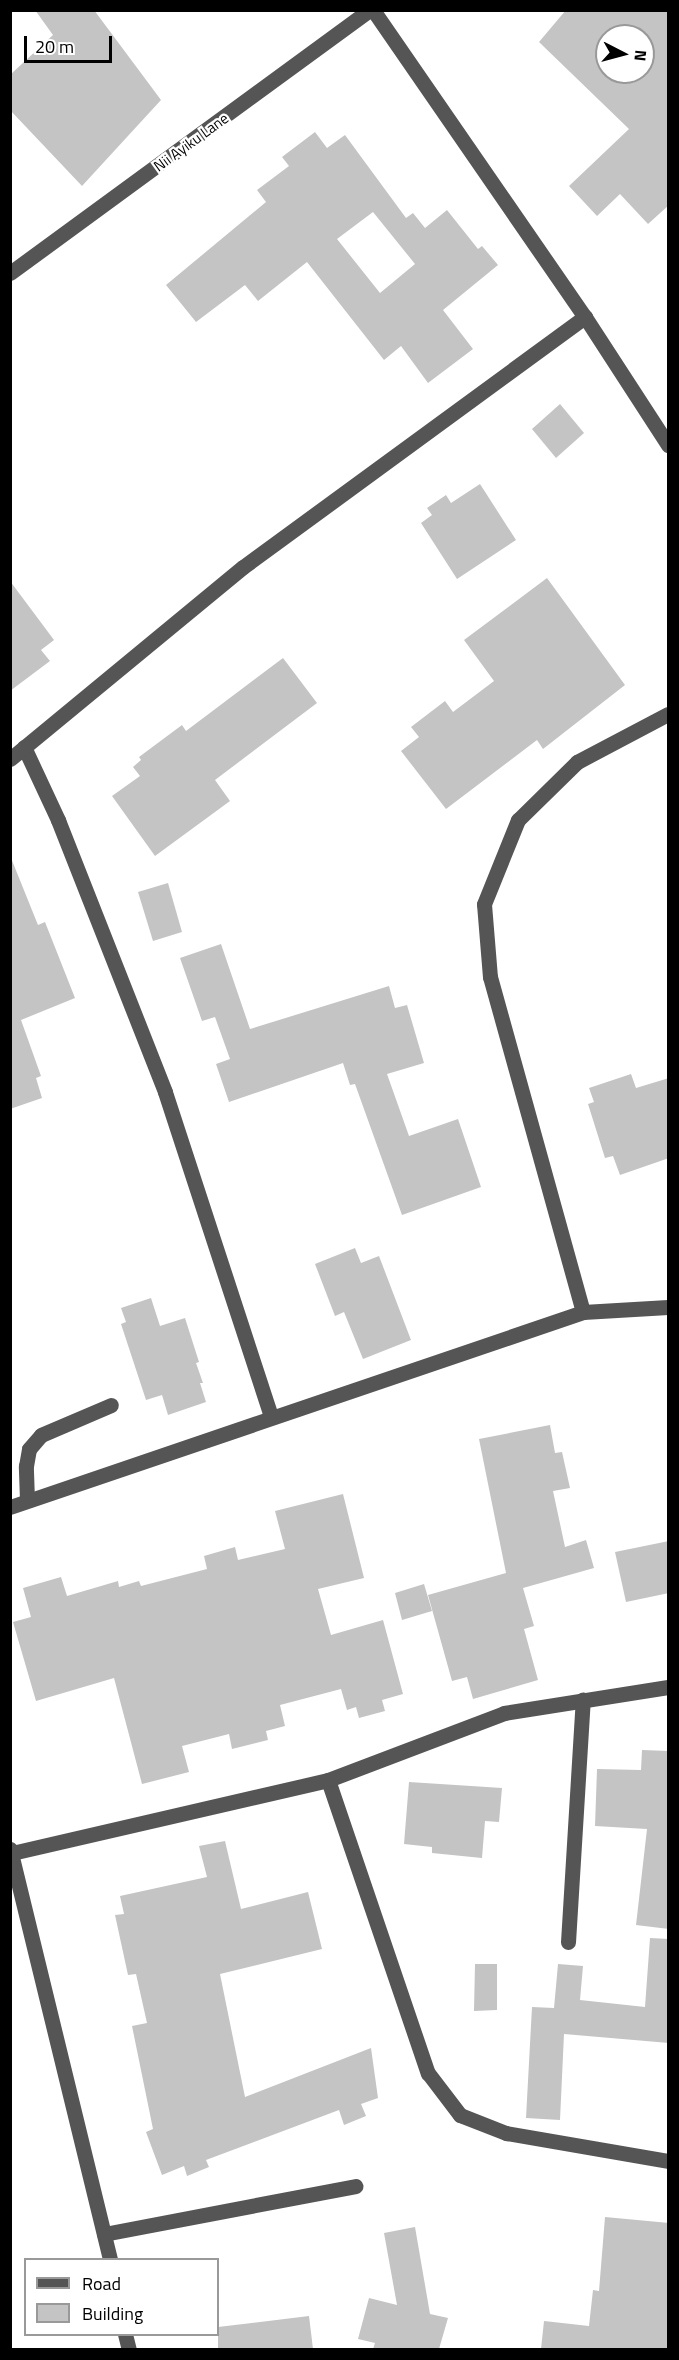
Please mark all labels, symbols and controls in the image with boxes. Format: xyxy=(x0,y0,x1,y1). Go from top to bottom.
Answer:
scale bar xyxy=(27,24,116,62)
north arrow xyxy=(595,24,655,84)
text: 20 m xyxy=(35,33,74,60)
text: N xyxy=(628,49,653,62)
street label: Nii Ayiku Lane xyxy=(150,109,232,175)
legend xyxy=(24,2258,219,2336)
text: Road xyxy=(82,2270,121,2297)
text: Building xyxy=(82,2300,143,2327)

